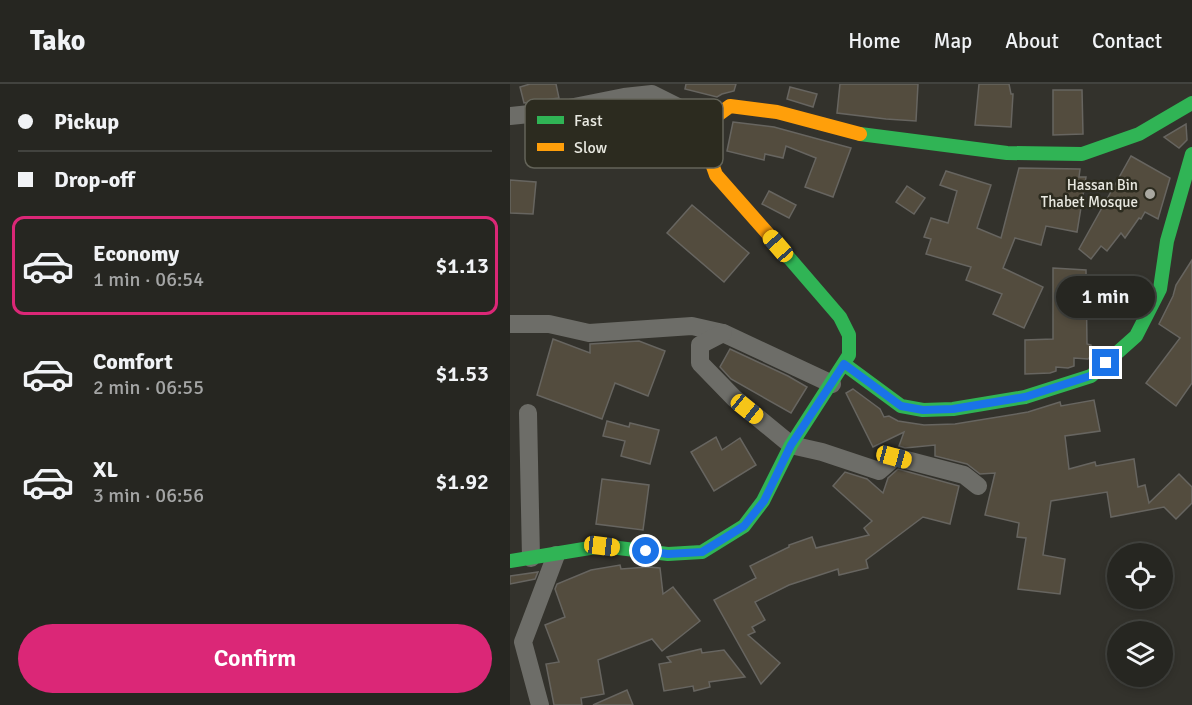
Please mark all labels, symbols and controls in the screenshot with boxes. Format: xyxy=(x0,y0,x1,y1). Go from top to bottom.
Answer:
text: Tako xyxy=(30,24,85,58)
text: Home xyxy=(848,28,901,54)
text: Map xyxy=(934,28,972,54)
text: About xyxy=(1005,28,1059,54)
text: Contact xyxy=(1092,28,1162,54)
legend xyxy=(525,99,723,168)
text: Pickup xyxy=(54,108,119,135)
text: Fast xyxy=(574,111,603,131)
text: Slow xyxy=(574,138,608,158)
text: Drop-off xyxy=(54,166,135,193)
place label: Hassan Bin Thabet Mosque xyxy=(1041,176,1138,211)
marker: Hassan Bin Thabet Mosque xyxy=(1143,187,1157,201)
car xyxy=(759,227,797,265)
icon: car xyxy=(21,239,75,293)
text: Economy xyxy=(93,240,179,267)
text: $1.13 xyxy=(435,252,489,279)
text: 1 min · 06:54 xyxy=(93,267,204,292)
callout: 1 min xyxy=(1056,276,1156,318)
text: 1 min xyxy=(1082,284,1129,309)
icon: car xyxy=(21,347,75,401)
text: Comfort xyxy=(93,348,173,375)
route end xyxy=(1092,349,1119,376)
text: $1.53 xyxy=(435,360,489,387)
text: 2 min · 06:55 xyxy=(93,375,204,400)
car xyxy=(727,391,767,427)
car xyxy=(874,444,914,470)
icon: car xyxy=(21,455,75,509)
text: XL xyxy=(93,456,118,483)
text: $1.92 xyxy=(435,468,489,495)
text: 3 min · 06:56 xyxy=(93,483,204,508)
car xyxy=(583,535,621,557)
route start xyxy=(632,537,659,564)
map controls xyxy=(1107,543,1173,687)
button: locate xyxy=(1107,543,1173,609)
button: layers xyxy=(1107,621,1173,687)
button: Confirm xyxy=(18,624,492,693)

